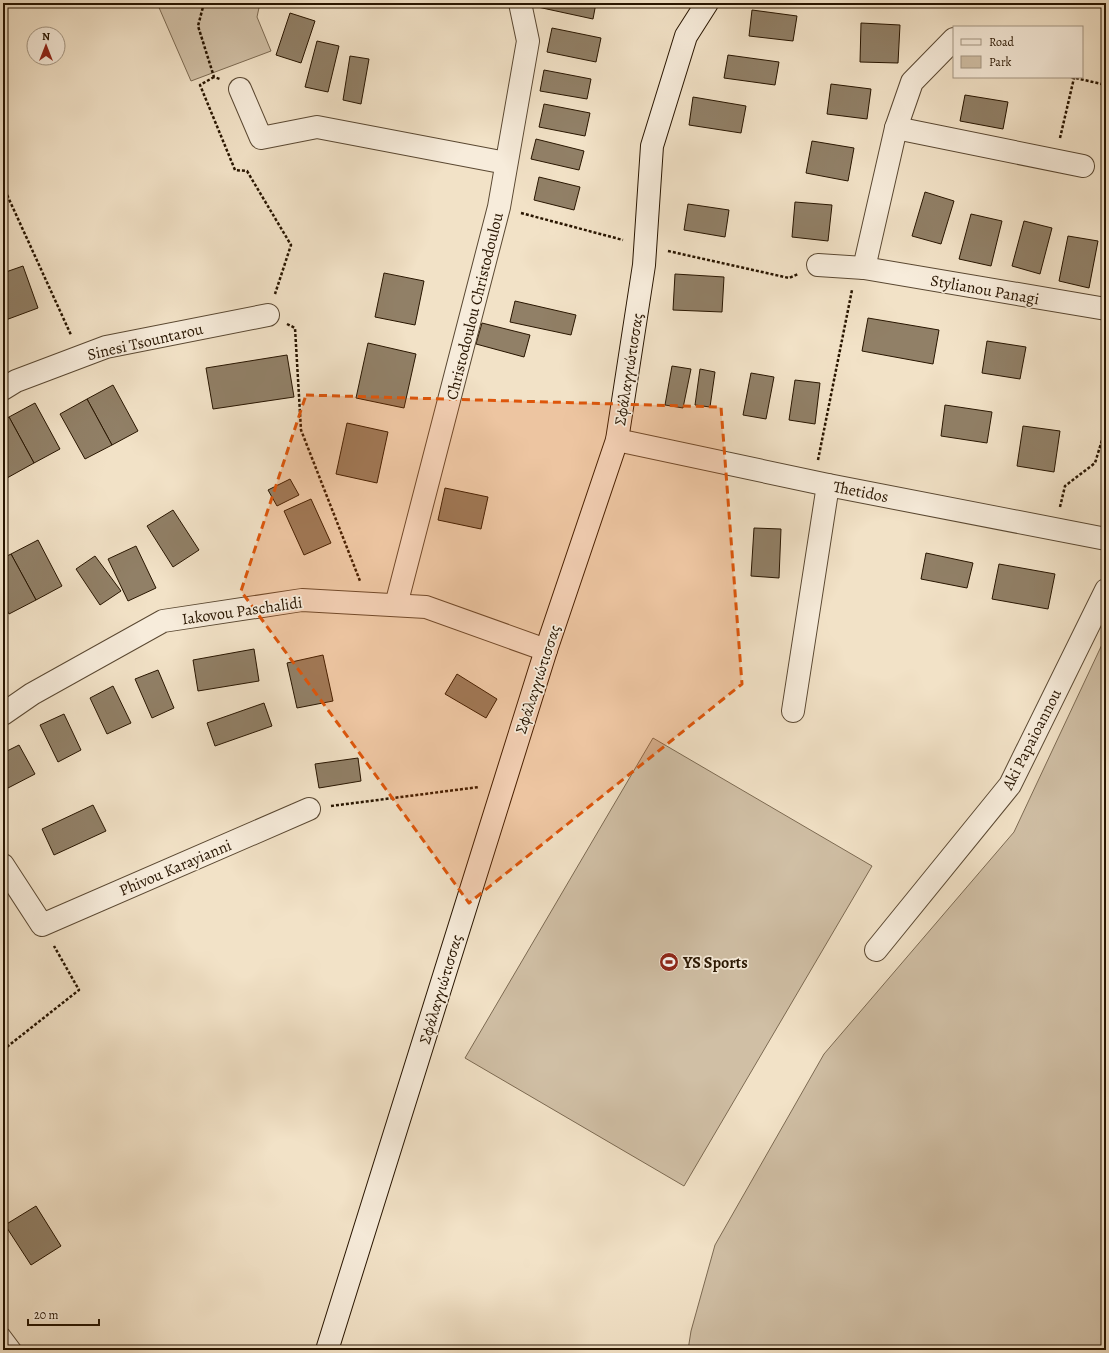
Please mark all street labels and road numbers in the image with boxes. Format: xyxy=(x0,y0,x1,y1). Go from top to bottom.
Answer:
street label: Christodoulou Christodoulou xyxy=(441,210,509,402)
street label: Stylianou Panagi xyxy=(929,270,1041,310)
street label: Σφάλαγγιώτισσας xyxy=(609,311,649,427)
street label: Sinesi Tsountarou xyxy=(85,318,206,366)
street label: Thetidos xyxy=(831,476,890,508)
street label: Iakovou Paschalidi xyxy=(180,592,304,630)
street label: Σφάλαγγιώτισσας xyxy=(510,622,566,737)
street label: Aki Papaioannou xyxy=(997,685,1067,795)
street label: Phivou Karayianni xyxy=(116,834,235,902)
street label: Σφάλαγγιώτισσας xyxy=(414,932,468,1047)

